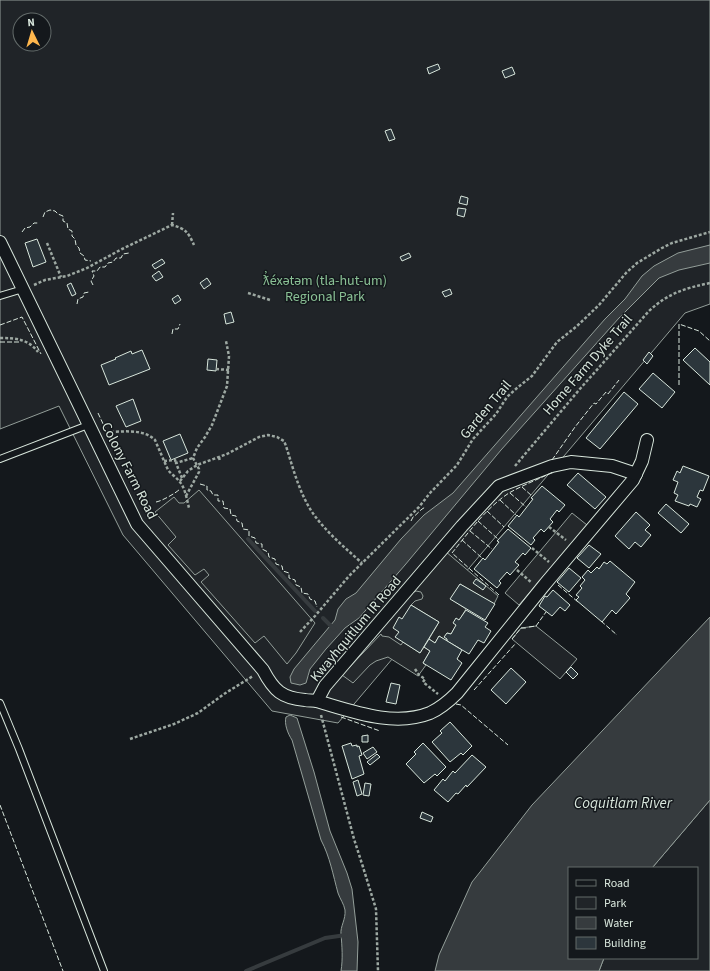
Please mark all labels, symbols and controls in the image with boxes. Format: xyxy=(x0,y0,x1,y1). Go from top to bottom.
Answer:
north arrow xyxy=(12,12,52,52)
text: N xyxy=(27,15,35,30)
park label: ƛ̓éxətəm (tla-hut-um) Regional Park xyxy=(263,270,387,307)
street label: Home Farm Dyke Trail xyxy=(539,310,638,420)
street label: Garden Trail xyxy=(456,376,517,444)
street label: Colony Farm Road xyxy=(96,419,162,523)
street label: Kwayhquitlum IR Road xyxy=(306,572,406,686)
water label: Coquitlam River xyxy=(574,793,673,814)
legend xyxy=(568,867,698,959)
text: Road xyxy=(604,875,630,892)
text: Park xyxy=(604,895,626,912)
text: Water xyxy=(604,915,634,932)
text: Building xyxy=(604,935,646,952)

